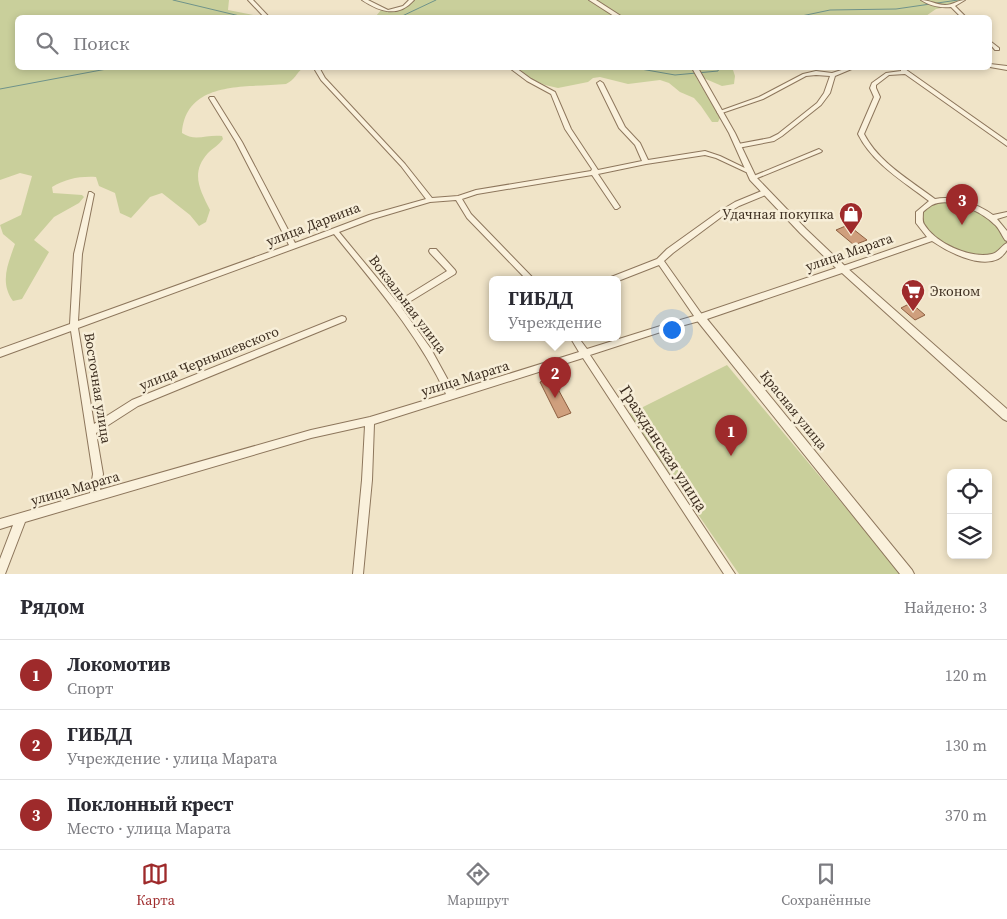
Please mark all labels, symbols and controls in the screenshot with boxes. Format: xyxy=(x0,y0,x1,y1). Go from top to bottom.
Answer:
search box xyxy=(15,15,992,70)
icon: search xyxy=(33,29,61,57)
text: Поиск xyxy=(73,30,130,56)
pin: 3 xyxy=(946,184,978,225)
street label: улица Дарвина xyxy=(263,197,364,251)
shop icon: Удачная покупка xyxy=(838,201,864,235)
place label: Удачная покупка xyxy=(722,204,835,224)
street label: улица Марата xyxy=(803,227,896,276)
street label: Вокзальная улица xyxy=(364,251,452,358)
popup xyxy=(489,276,621,341)
supermarket icon: Эконом xyxy=(900,278,926,312)
place label: Эконом xyxy=(930,281,981,301)
text: ГИБДД xyxy=(508,285,573,311)
text: Учреждение xyxy=(508,311,602,333)
your location xyxy=(659,317,685,343)
street label: улица Чернышевского xyxy=(136,321,282,395)
street label: Восточная улица xyxy=(79,331,117,446)
street label: улица Марата xyxy=(418,355,512,401)
pin: 2 xyxy=(539,357,571,398)
street label: Красная улица xyxy=(756,366,833,455)
street label: Гражданская улица xyxy=(615,380,714,516)
pin: 1 xyxy=(715,415,747,456)
street label: улица Марата xyxy=(28,466,123,510)
map controls xyxy=(947,469,992,559)
button: locate xyxy=(947,469,992,514)
button: layers xyxy=(947,514,992,559)
text: Рядом xyxy=(20,592,85,621)
text: Найдено: 3 xyxy=(904,596,987,618)
text: Локомотив xyxy=(67,651,170,677)
text: 1 xyxy=(32,664,40,686)
text: 120 m xyxy=(945,664,987,686)
text: Спорт xyxy=(67,677,113,699)
text: ГИБДД xyxy=(67,721,132,747)
text: 2 xyxy=(32,734,40,756)
text: 130 m xyxy=(945,734,987,756)
text: Учреждение · улица Марата xyxy=(67,747,277,769)
text: Поклонный крест xyxy=(67,791,234,817)
text: 3 xyxy=(32,804,40,826)
text: 370 m xyxy=(945,804,987,826)
text: Место · улица Марата xyxy=(67,817,231,839)
tab: Карта xyxy=(136,860,175,910)
tab: Маршрут xyxy=(447,860,509,910)
tab: Сохранённые xyxy=(781,860,871,910)

